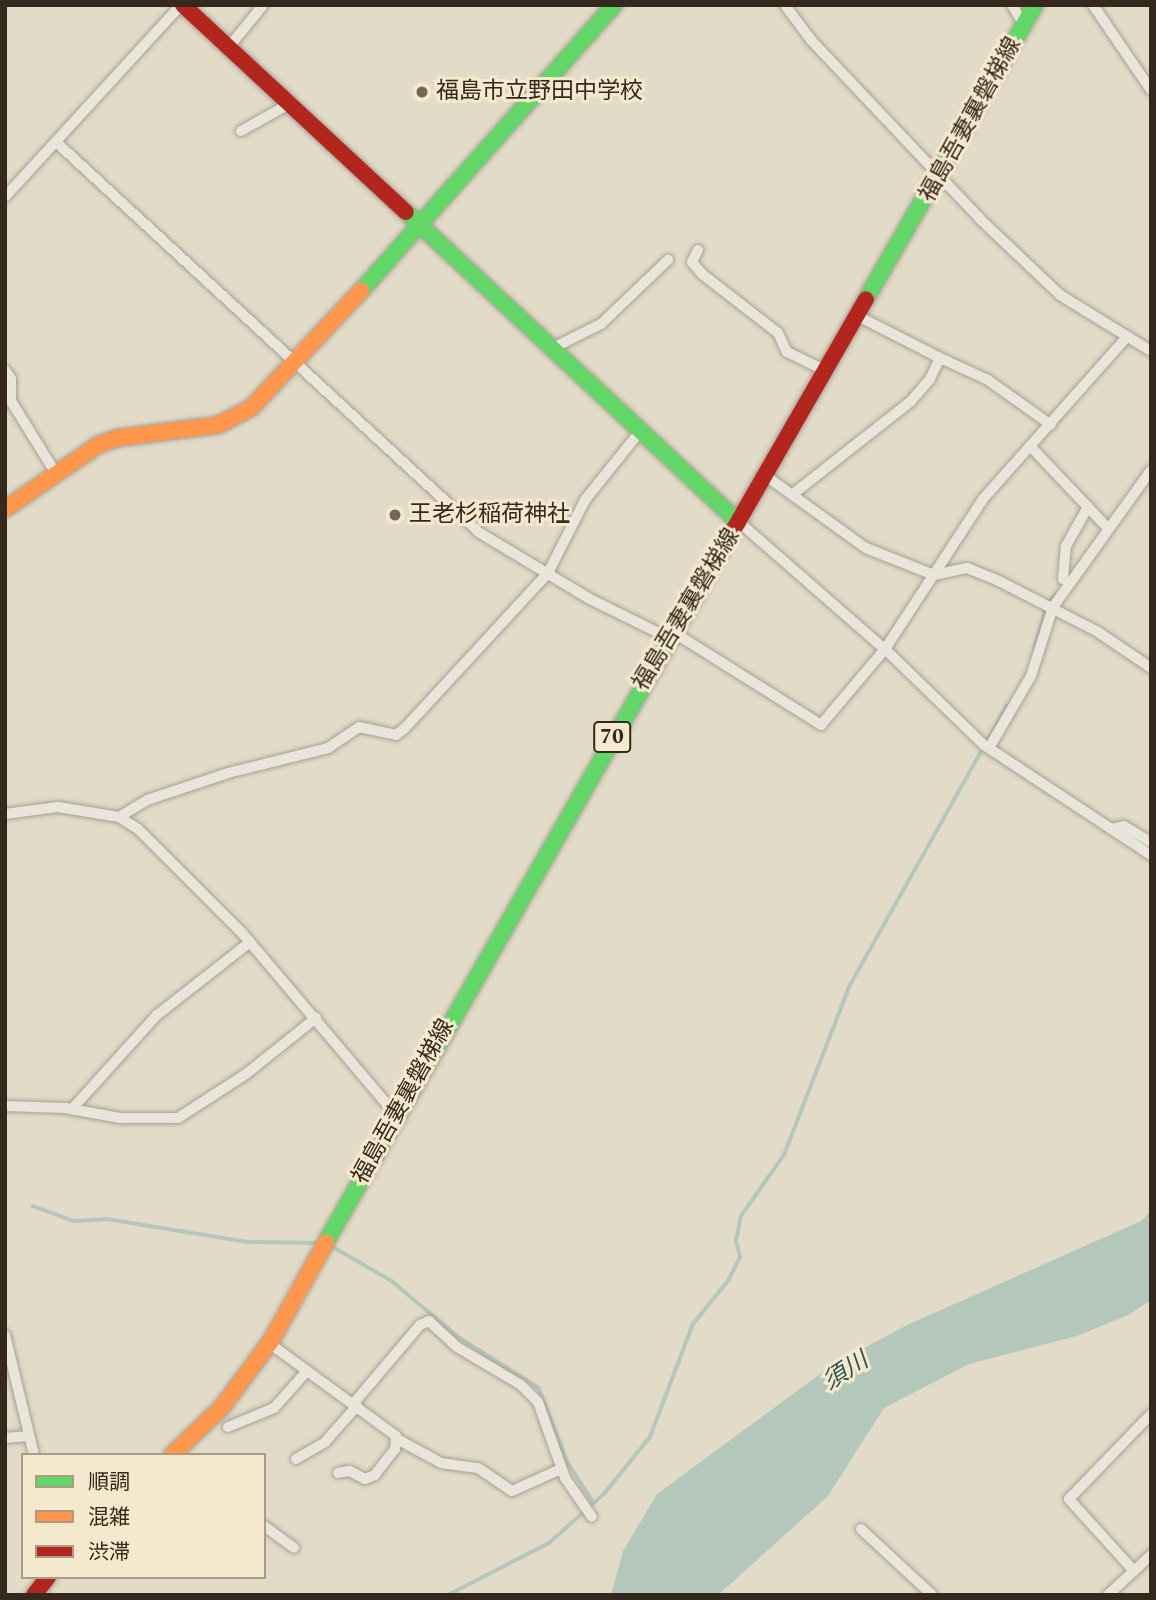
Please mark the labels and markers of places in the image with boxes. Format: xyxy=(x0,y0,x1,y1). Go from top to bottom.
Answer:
place label: 福島市立野田中学校 xyxy=(436,78,643,106)
marker: 福島市立野田中学校 xyxy=(414,84,430,100)
place label: 王老杉稲荷神社 xyxy=(409,501,570,529)
marker: 王老杉稲荷神社 xyxy=(387,507,403,523)

